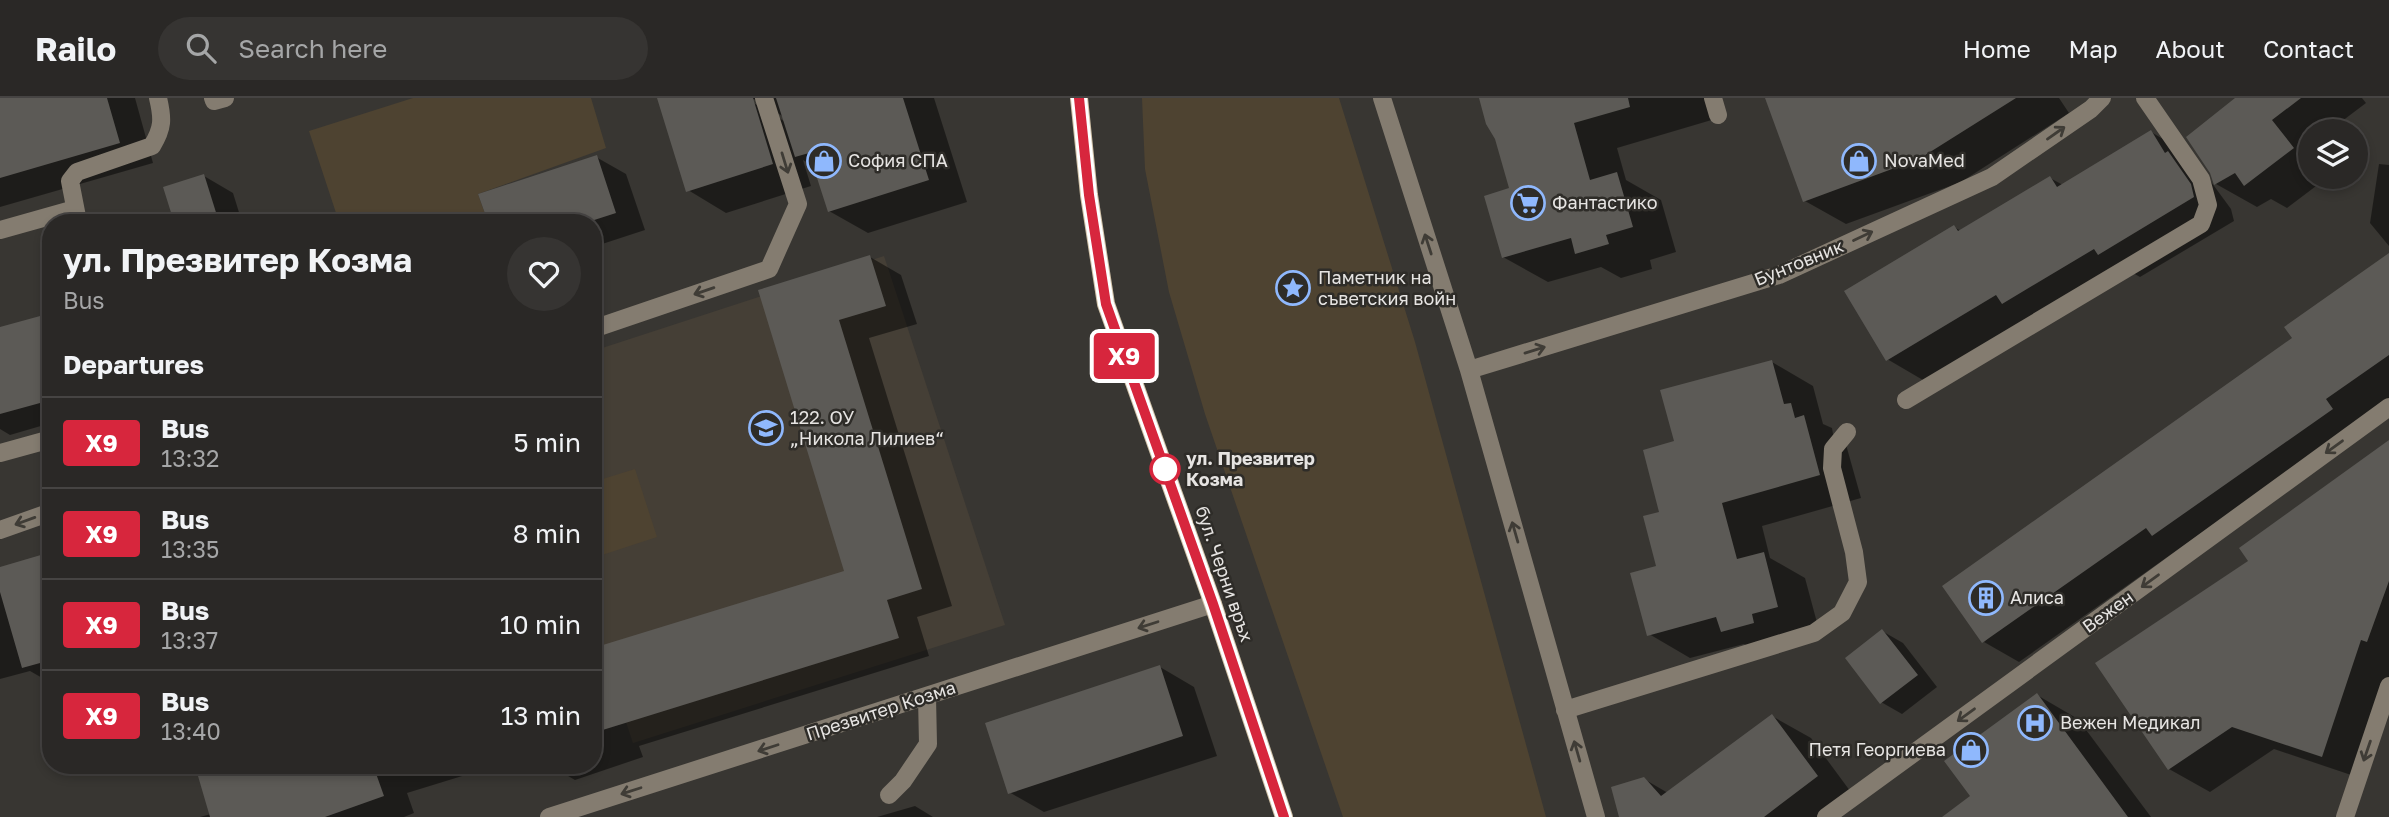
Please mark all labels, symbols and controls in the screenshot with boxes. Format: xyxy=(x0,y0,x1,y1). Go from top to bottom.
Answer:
search box xyxy=(158,17,648,80)
text: Railo xyxy=(35,29,116,68)
icon: search xyxy=(182,29,220,67)
text: Search here xyxy=(238,33,387,64)
text: Home xyxy=(1963,34,2031,63)
text: Map xyxy=(2069,34,2118,63)
text: About xyxy=(2156,34,2225,63)
text: Contact xyxy=(2263,34,2354,63)
map controls xyxy=(2298,119,2368,189)
button: layers xyxy=(2298,119,2368,189)
one-way arrow xyxy=(2046,126,2065,140)
shop icon: София СПА xyxy=(805,142,843,180)
shop icon: NovaMed xyxy=(1840,142,1878,180)
place label: София СПА xyxy=(848,149,948,171)
place label: NovaMed xyxy=(1884,149,1965,171)
one-way arrow xyxy=(779,152,792,174)
supermarket icon: Фантастико xyxy=(1509,184,1547,222)
place label: Фантастико xyxy=(1552,191,1658,213)
one-way arrow xyxy=(1852,229,1873,242)
one-way arrow xyxy=(1421,234,1434,256)
street label: Бунтовник xyxy=(1751,234,1847,290)
button: heart xyxy=(507,237,581,311)
text: ул. Презвитер Козма xyxy=(63,240,412,279)
place label: Паметник на съветския войн xyxy=(1318,266,1456,309)
place icon: Паметник на съветския войн xyxy=(1274,269,1312,307)
text: Bus xyxy=(63,286,105,314)
one-way arrow xyxy=(694,286,716,298)
line badge: Х9 xyxy=(1092,333,1156,379)
text: Х9 xyxy=(1108,341,1140,370)
one-way arrow xyxy=(1523,342,1545,355)
text: Departures xyxy=(63,349,204,380)
place label: 122. ОУ „Никола Лилиев“ xyxy=(790,406,944,449)
school or university icon: 122. ОУ „Никола Лилиев“ xyxy=(747,409,785,447)
text: Bus xyxy=(161,413,209,444)
text: 5 min xyxy=(513,427,581,458)
text: Х9 xyxy=(85,428,118,457)
one-way arrow xyxy=(2325,440,2344,454)
text: 13:32 xyxy=(161,444,219,472)
place label: ул. Презвитер Козма xyxy=(1186,447,1315,490)
marker: ул. Презвитер Козма xyxy=(1150,454,1180,484)
street label: бул. Черни връх xyxy=(1191,503,1259,645)
text: Bus xyxy=(161,504,209,535)
one-way arrow xyxy=(15,516,37,528)
text: 8 min xyxy=(513,518,581,549)
text: Х9 xyxy=(85,519,118,548)
one-way arrow xyxy=(1508,522,1521,544)
text: 13:35 xyxy=(161,535,219,563)
one-way arrow xyxy=(2141,574,2160,588)
building icon: Алиса xyxy=(1967,579,2005,617)
street label: Вежен xyxy=(2078,585,2137,637)
place label: Алиса xyxy=(2010,586,2064,608)
text: Bus xyxy=(161,595,209,626)
text: 10 min xyxy=(500,609,581,640)
text: Х9 xyxy=(85,610,118,639)
one-way arrow xyxy=(1137,619,1159,632)
text: 13:37 xyxy=(161,626,218,654)
street label: Презвитер Козма xyxy=(803,676,958,745)
text: Bus xyxy=(161,686,209,717)
text: 13 min xyxy=(501,700,581,731)
text: Х9 xyxy=(85,701,118,730)
hospital icon: Вежен Медикал xyxy=(2016,704,2054,742)
one-way arrow xyxy=(1957,708,1976,722)
place label: Вежен Медикал xyxy=(2060,711,2201,733)
text: 13:40 xyxy=(161,717,221,745)
shop icon: Петя Георгиева xyxy=(1952,731,1990,769)
place label: Петя Георгиева xyxy=(1808,738,1946,760)
one-way arrow xyxy=(2360,739,2372,761)
one-way arrow xyxy=(1570,741,1583,763)
one-way arrow xyxy=(758,743,780,755)
one-way arrow xyxy=(620,786,642,799)

